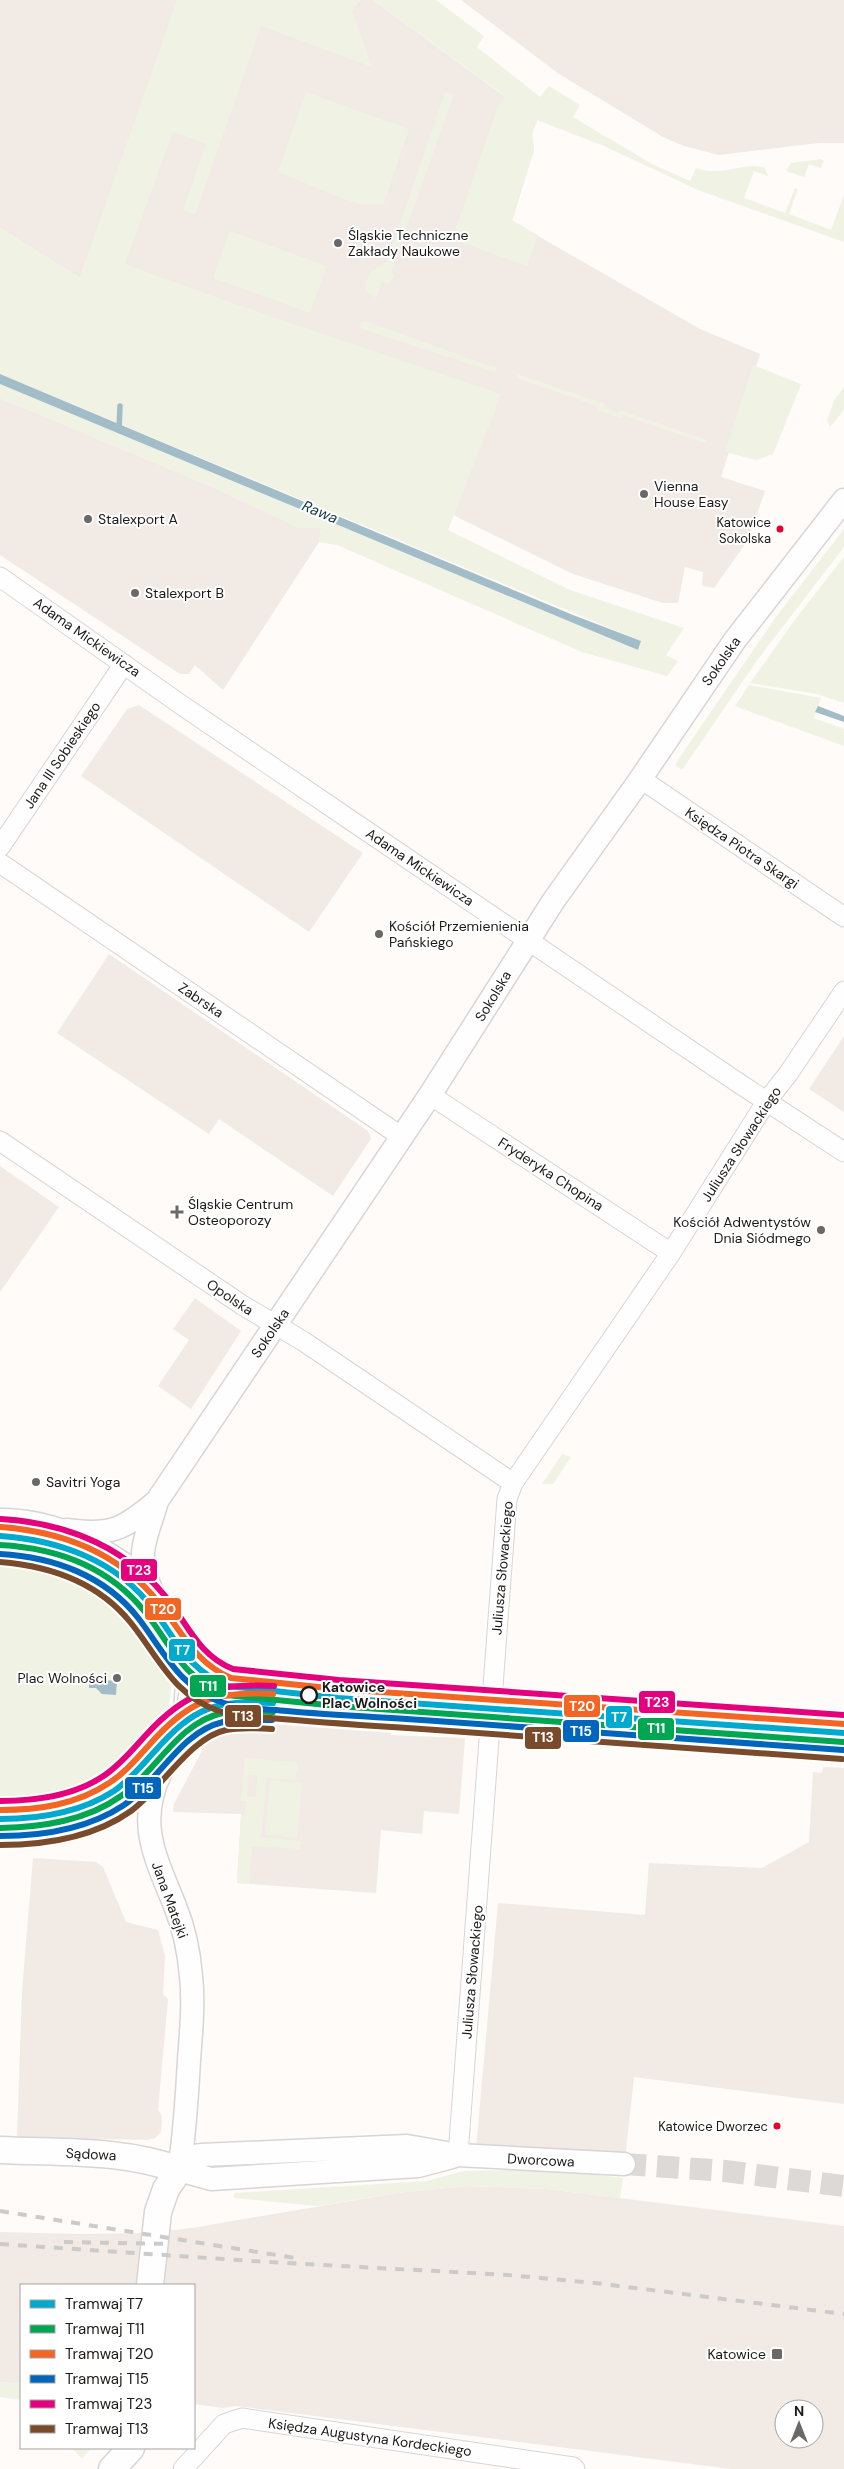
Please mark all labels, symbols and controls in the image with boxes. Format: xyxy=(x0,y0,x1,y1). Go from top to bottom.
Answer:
place label: Śląskie Techniczne Zakłady Naukowe xyxy=(348,226,468,260)
marker: Śląskie Techniczne Zakłady Naukowe xyxy=(332,237,344,249)
place label: Vienna House Easy xyxy=(654,477,729,511)
marker: Vienna House Easy xyxy=(638,488,650,500)
water label: Rawa xyxy=(299,496,341,528)
place label: Stalexport A xyxy=(98,510,178,528)
marker: Stalexport A xyxy=(82,513,94,525)
place label: Katowice Sokolska xyxy=(717,514,771,547)
marker: Katowice Sokolska xyxy=(775,524,785,534)
place label: Stalexport B xyxy=(145,584,224,602)
marker: Stalexport B xyxy=(129,587,141,599)
street label: Adama Mickiewicza xyxy=(30,593,144,681)
street label: Sokolska xyxy=(698,633,744,689)
street label: Jana III Sobieskiego xyxy=(20,698,104,812)
street label: Księdza Piotra Skargi xyxy=(682,803,802,893)
street label: Adama Mickiewicza xyxy=(363,824,477,910)
place label: Kościół Przemienienia Pańskiego xyxy=(389,917,529,951)
marker: Kościół Przemienienia Pańskiego xyxy=(373,928,385,940)
street label: Sokolska xyxy=(471,967,515,1025)
street label: Zabrska xyxy=(175,978,227,1022)
street label: Juliusza Słowackiego xyxy=(697,1083,785,1205)
street label: Fryderyka Chopina xyxy=(495,1133,607,1215)
place label: Śląskie Centrum Osteoporozy xyxy=(188,1195,293,1229)
marker: Śląskie Centrum Osteoporozy xyxy=(170,1205,184,1219)
place label: Kościół Adwentystów Dnia Siódmego xyxy=(673,1213,811,1247)
marker: Kościół Adwentystów Dnia Siódmego xyxy=(815,1224,827,1236)
street label: Opolska xyxy=(203,1275,257,1319)
street label: Sokolska xyxy=(247,1305,293,1361)
place label: Savitri Yoga xyxy=(46,1473,120,1491)
marker: Savitri Yoga xyxy=(30,1476,42,1488)
street label: Juliusza Słowackiego xyxy=(487,1500,517,1636)
line badge: T23 xyxy=(120,1558,158,1582)
text: T23 xyxy=(127,1561,151,1579)
line badge: T20 xyxy=(144,1597,182,1621)
text: T20 xyxy=(150,1600,176,1618)
line badge: T7 xyxy=(168,1638,196,1662)
text: T7 xyxy=(174,1641,190,1659)
place label: Plac Wolności xyxy=(17,1669,107,1687)
marker: Plac Wolności xyxy=(111,1672,123,1684)
line badge: T11 xyxy=(189,1674,227,1698)
text: T11 xyxy=(199,1677,217,1695)
place label: Katowice Plac Wolności xyxy=(322,1678,417,1712)
marker: Katowice Plac Wolności xyxy=(300,1686,318,1704)
line badge: T23 xyxy=(638,1690,676,1714)
text: T23 xyxy=(645,1693,669,1711)
line badge: T20 xyxy=(563,1694,601,1718)
text: T20 xyxy=(569,1697,595,1715)
line badge: T13 xyxy=(224,1704,262,1728)
line badge: T7 xyxy=(605,1705,633,1729)
text: T13 xyxy=(232,1707,254,1725)
text: T7 xyxy=(611,1708,627,1726)
line badge: T11 xyxy=(637,1717,675,1741)
line badge: T15 xyxy=(562,1719,600,1743)
text: T11 xyxy=(647,1719,665,1737)
text: T15 xyxy=(570,1722,592,1740)
line badge: T13 xyxy=(524,1726,562,1750)
text: T13 xyxy=(532,1728,554,1746)
line badge: T15 xyxy=(124,1776,162,1800)
text: T15 xyxy=(132,1779,154,1797)
street label: Jana Matejki xyxy=(148,1859,192,1941)
street label: Juliusza Słowackiego xyxy=(457,1904,487,2040)
place label: Katowice Dworzec xyxy=(658,2118,768,2135)
marker: Katowice Dworzec xyxy=(772,2121,782,2131)
street label: Sądowa xyxy=(65,2144,117,2164)
street label: Dworcowa xyxy=(507,2149,575,2171)
legend xyxy=(20,2284,195,2449)
text: Tramwaj T7 xyxy=(65,2294,143,2314)
text: Tramwaj T11 xyxy=(65,2319,144,2339)
text: Tramwaj T20 xyxy=(65,2344,154,2364)
place label: Katowice xyxy=(707,2345,766,2363)
marker: Katowice xyxy=(770,2347,784,2361)
text: Tramwaj T15 xyxy=(65,2369,149,2389)
text: Tramwaj T23 xyxy=(65,2394,152,2414)
north arrow xyxy=(774,2399,824,2449)
text: N xyxy=(794,2402,804,2420)
street label: Księdza Augustyna Kordeckiego xyxy=(267,2414,473,2460)
text: Tramwaj T13 xyxy=(65,2419,149,2439)

